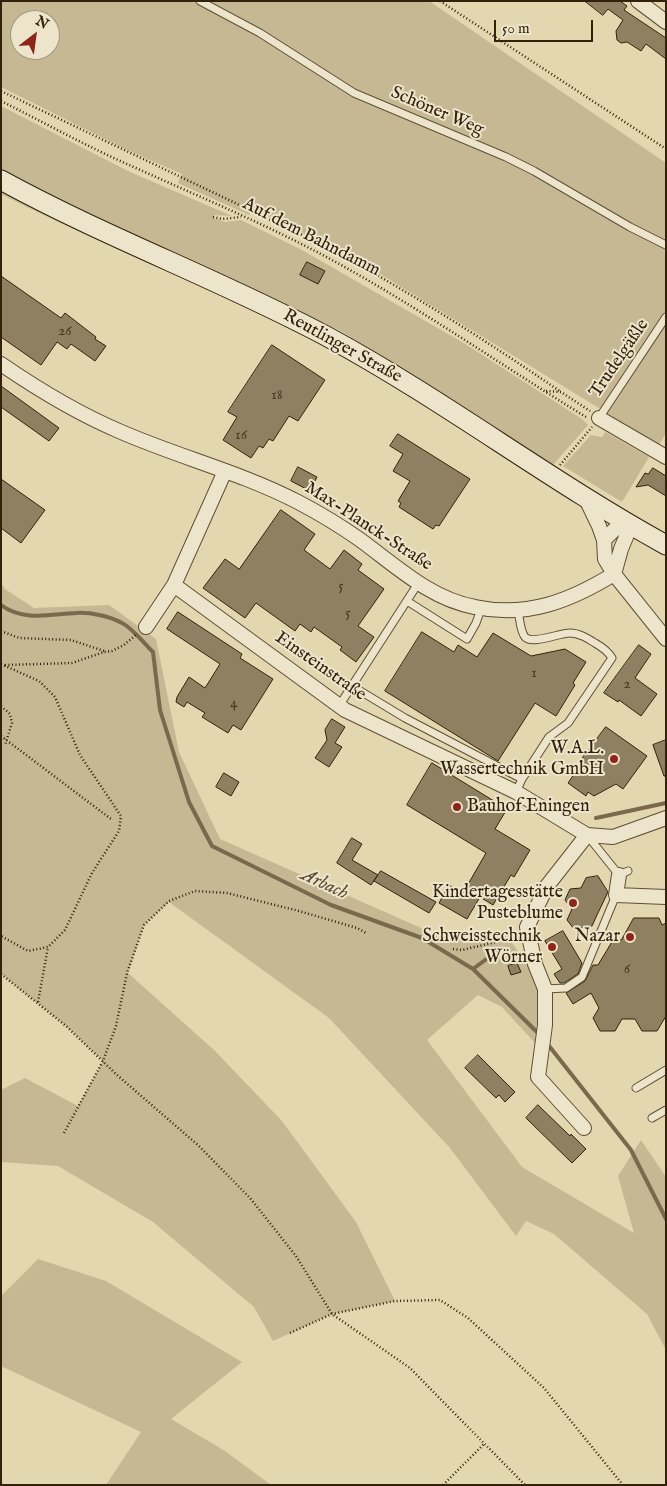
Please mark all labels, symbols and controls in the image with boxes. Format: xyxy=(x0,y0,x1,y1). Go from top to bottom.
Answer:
north arrow xyxy=(10,10,60,60)
scale bar xyxy=(497,10,596,42)
text: N xyxy=(32,12,52,34)
text: 50 m xyxy=(502,19,530,38)
street label: Schöner Weg xyxy=(387,83,487,141)
street label: Auf dem Bahndamm xyxy=(239,194,383,282)
street label: Reutlinger Straße xyxy=(279,305,405,389)
street label: Trudelgäßle xyxy=(586,315,654,403)
house number: 26 xyxy=(58,323,72,341)
house number: 18 xyxy=(271,387,283,405)
house number: 16 xyxy=(235,427,247,445)
street label: Max-Planck-Straße xyxy=(300,478,436,576)
house number: 5 xyxy=(338,578,344,596)
house number: 5 xyxy=(345,605,351,623)
street label: Einsteinstraße xyxy=(270,628,370,706)
house number: 1 xyxy=(531,665,537,683)
house number: 2 xyxy=(623,676,631,694)
house number: 4 xyxy=(230,695,238,713)
place label: W.A.L. Wassertechnik GmbH xyxy=(440,738,604,781)
marker: W.A.L. Wassertechnik GmbH xyxy=(608,753,620,765)
place label: Bauhof Eningen xyxy=(467,796,590,818)
marker: Bauhof Eningen xyxy=(451,801,463,813)
water label: Arbach xyxy=(297,864,351,906)
place label: Kindertagesstätte Pusteblume xyxy=(432,882,563,924)
marker: Kindertagesstätte Pusteblume xyxy=(567,897,579,909)
place label: Schweisstechnik Wörner xyxy=(422,926,542,969)
place label: Nazar xyxy=(574,926,620,948)
marker: Nazar xyxy=(624,931,636,943)
marker: Schweisstechnik Wörner xyxy=(546,941,558,953)
house number: 6 xyxy=(624,961,630,979)

